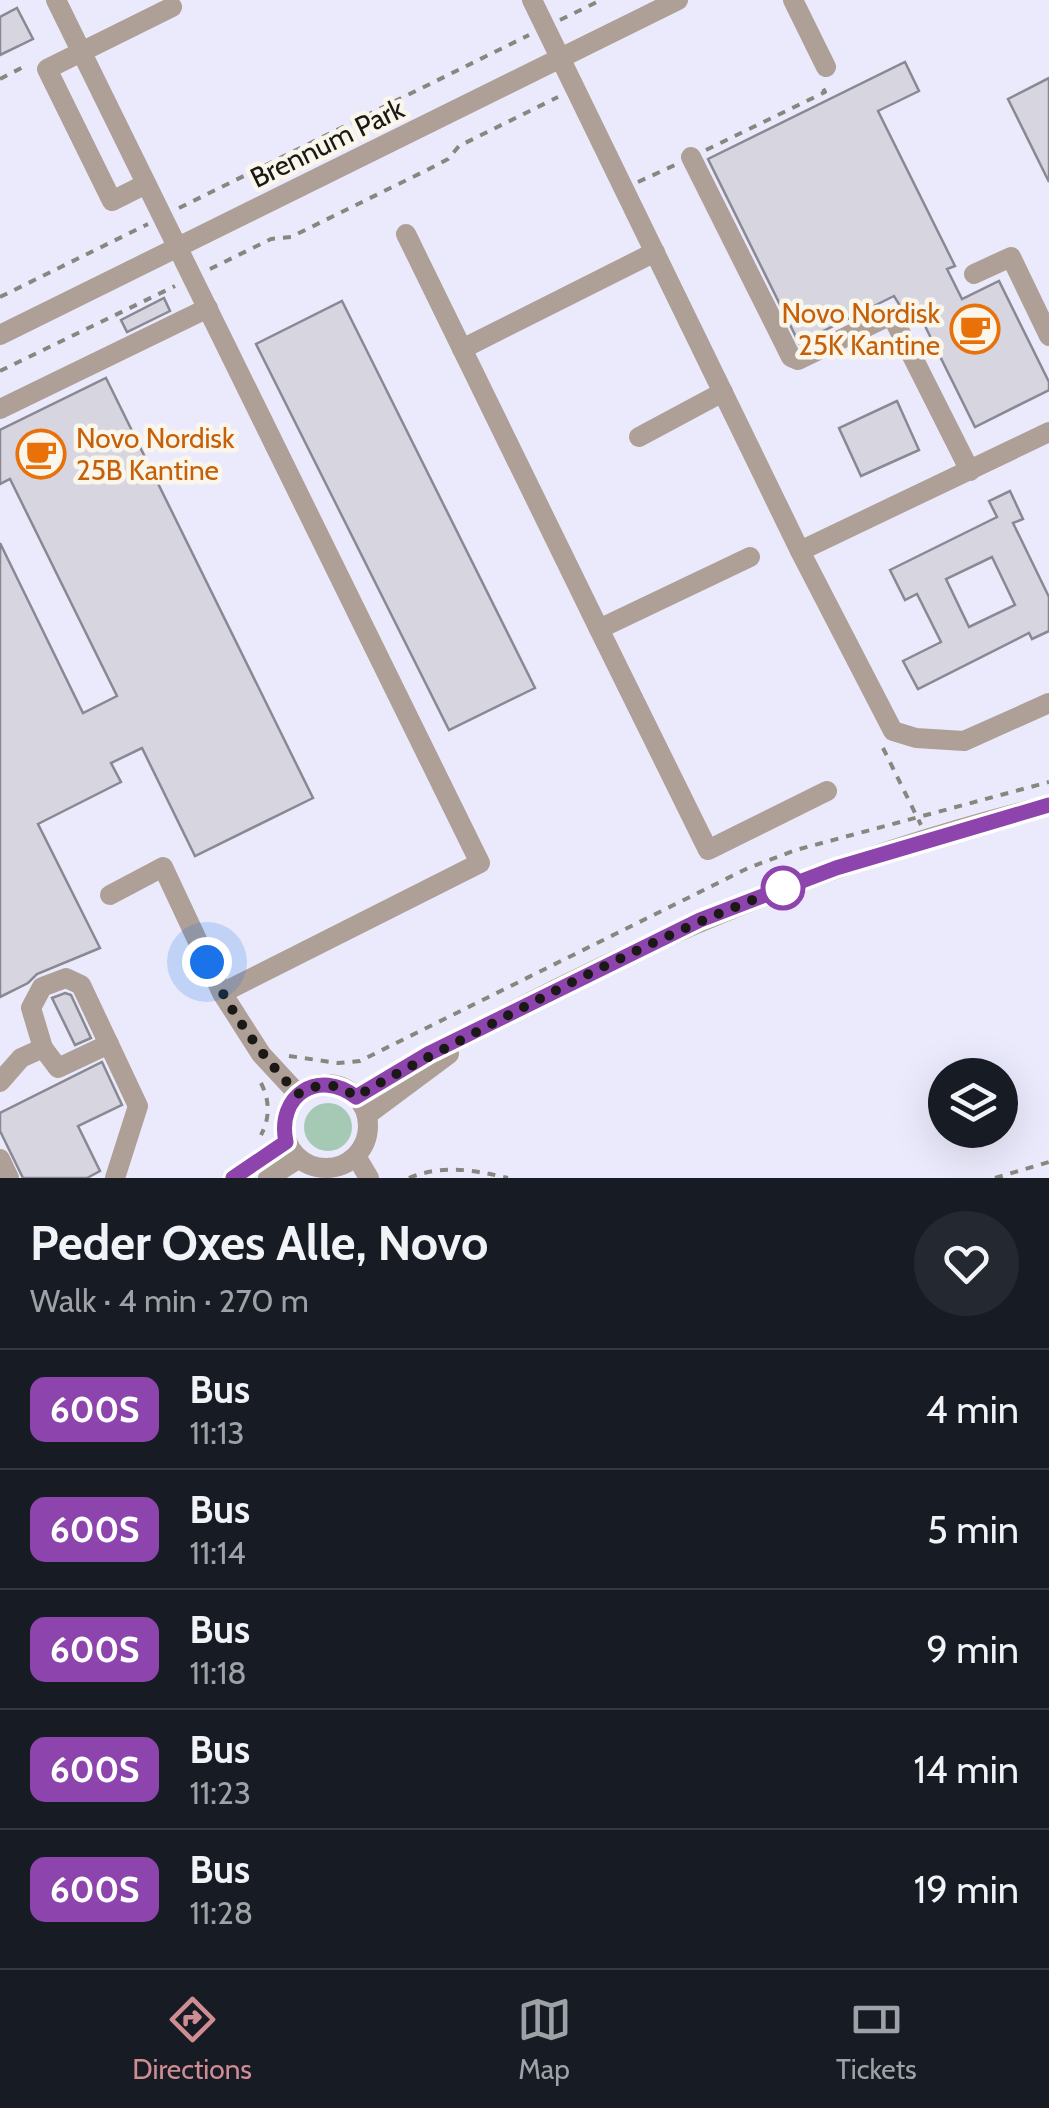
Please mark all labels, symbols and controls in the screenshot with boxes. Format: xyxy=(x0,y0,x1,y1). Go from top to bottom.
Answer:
street label: Brennum Park xyxy=(245,91,410,195)
place label: Novo Nordisk 25K Kantine xyxy=(781,296,940,362)
cafe icon: Novo Nordisk 25K Kantine xyxy=(949,303,1001,355)
place label: Novo Nordisk 25B Kantine xyxy=(76,421,235,487)
cafe icon: Novo Nordisk 25B Kantine xyxy=(15,428,67,480)
unlabelled marker xyxy=(762,867,804,909)
your location xyxy=(182,937,232,987)
map controls xyxy=(928,1058,1018,1148)
button: layers xyxy=(928,1058,1018,1148)
button: heart xyxy=(914,1211,1019,1316)
text: Peder Oxes Alle, Novo xyxy=(30,1214,488,1272)
text: Walk · 4 min · 270 m xyxy=(30,1281,309,1320)
text: Bus xyxy=(189,1366,250,1413)
text: 4 min xyxy=(926,1386,1019,1433)
text: 600S xyxy=(50,1388,139,1431)
text: 11:13 xyxy=(189,1413,245,1452)
text: Bus xyxy=(189,1486,250,1533)
text: 5 min xyxy=(927,1506,1019,1553)
text: 600S xyxy=(50,1508,139,1551)
text: 11:14 xyxy=(189,1533,246,1572)
text: Bus xyxy=(189,1606,250,1653)
text: 9 min xyxy=(926,1626,1019,1673)
text: 600S xyxy=(50,1628,139,1671)
text: 11:18 xyxy=(189,1653,247,1692)
text: Bus xyxy=(189,1726,250,1773)
text: 14 min xyxy=(913,1746,1019,1793)
text: 600S xyxy=(50,1748,139,1791)
text: 11:23 xyxy=(189,1773,251,1812)
text: Bus xyxy=(189,1846,250,1893)
text: 19 min xyxy=(914,1866,1019,1913)
text: 600S xyxy=(50,1868,139,1911)
text: 11:28 xyxy=(189,1893,253,1932)
tab: Directions xyxy=(132,1992,252,2086)
tab: Map xyxy=(517,1992,572,2086)
tab: Tickets xyxy=(836,1992,917,2086)

